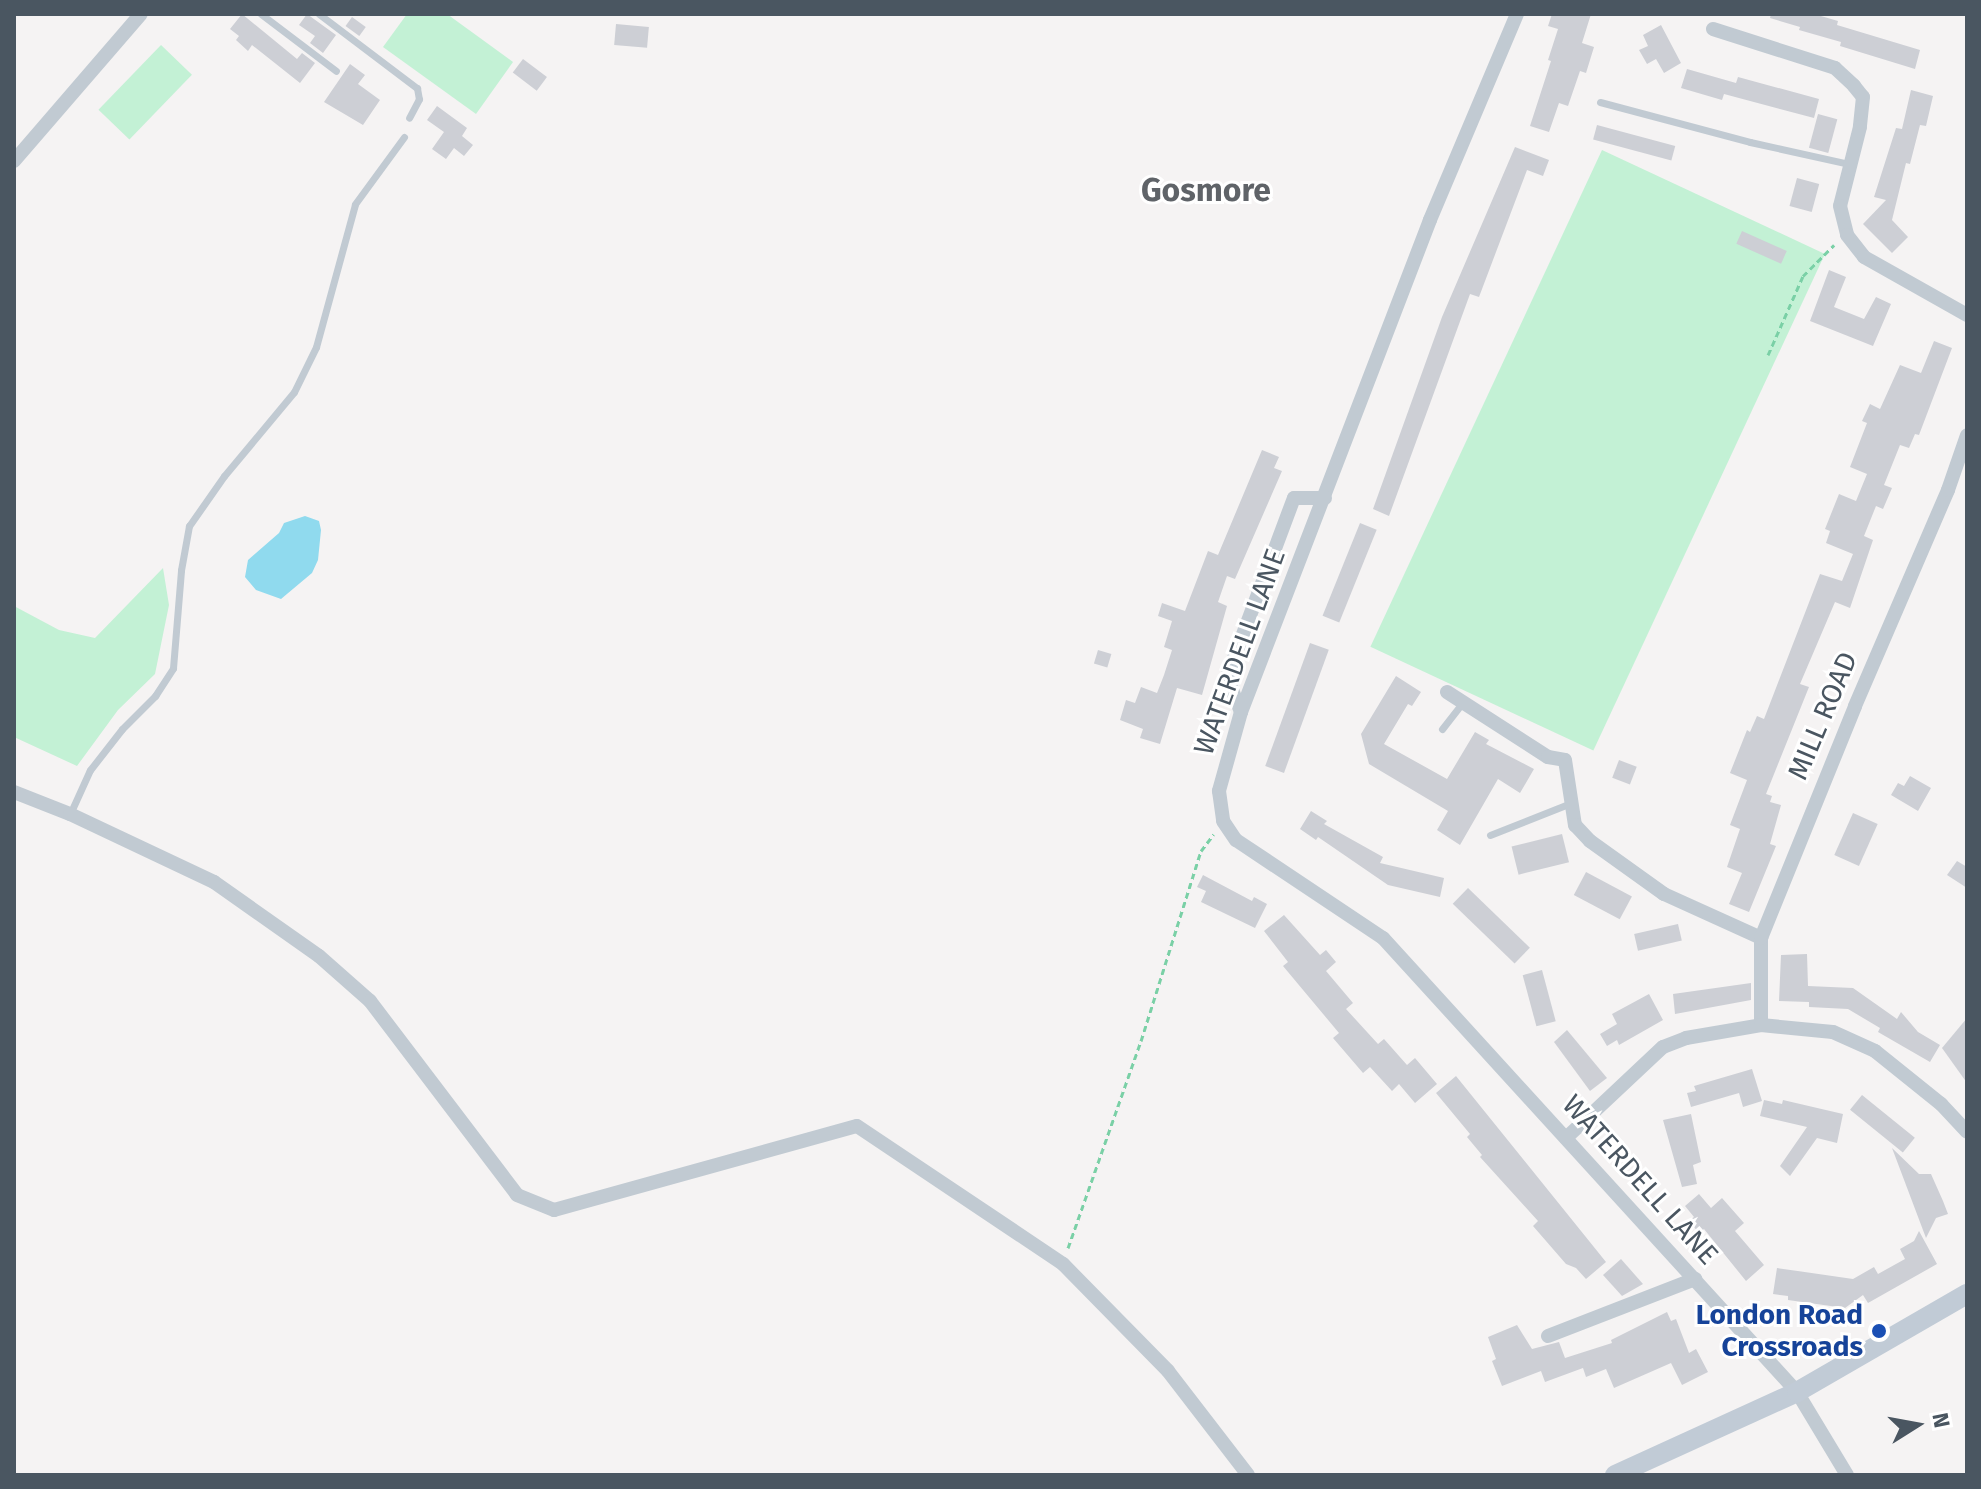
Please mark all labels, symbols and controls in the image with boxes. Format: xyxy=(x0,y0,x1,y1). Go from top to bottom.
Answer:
district label: Gosmore xyxy=(1141,171,1271,209)
street label: WATERDELL LANE xyxy=(1187,544,1293,760)
street label: MILL ROAD xyxy=(1781,647,1865,785)
street label: WATERDELL LANE xyxy=(1555,1088,1725,1272)
place label: London Road Crossroads xyxy=(1696,1298,1863,1364)
marker: London Road Crossroads xyxy=(1870,1322,1888,1340)
north arrow xyxy=(1877,1385,1957,1465)
text: N xyxy=(1926,1411,1956,1430)

